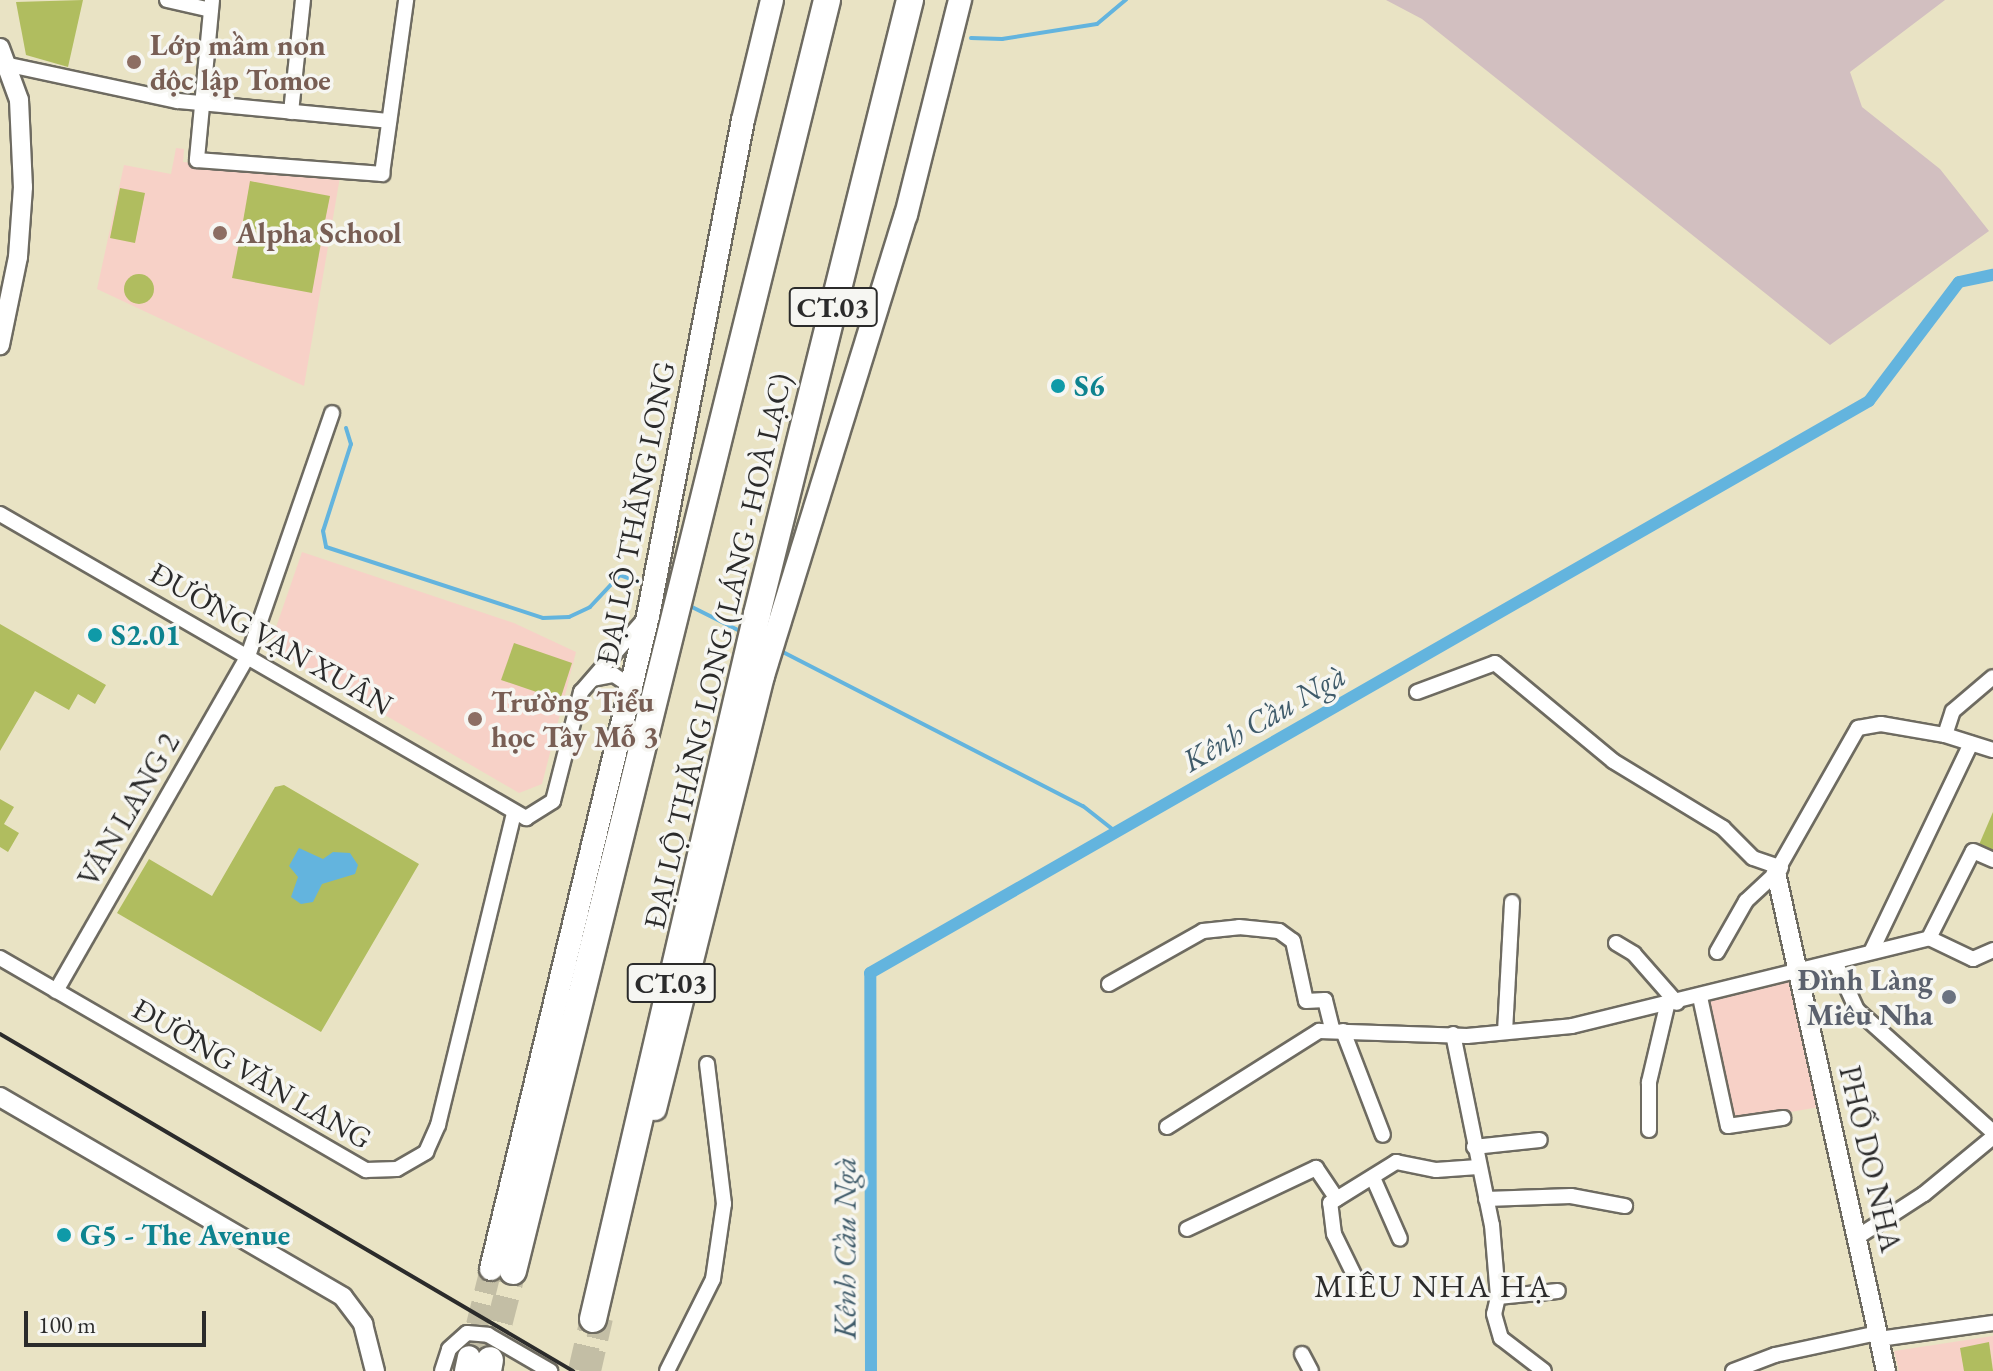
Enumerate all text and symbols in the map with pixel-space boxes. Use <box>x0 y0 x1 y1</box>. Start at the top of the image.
place label: Lớp mầm non độc lập Tomoe <box>150 27 331 98</box>
marker: Lớp mầm non độc lập Tomoe <box>125 53 143 71</box>
place label: Alpha School <box>236 215 402 251</box>
marker: Alpha School <box>211 224 229 242</box>
road number: CT.03 <box>787 283 879 331</box>
street label: ĐẠI LỘ THĂNG LONG <box>589 358 683 668</box>
place label: S6 <box>1074 368 1105 404</box>
street label: ĐẠI LỘ THĂNG LONG (LÁNG - HOÀ LẠC) <box>636 370 800 932</box>
marker: S6 <box>1049 377 1067 395</box>
street label: ĐƯỜNG VẠN XUÂN <box>143 555 399 723</box>
place label: S2.01 <box>111 617 181 653</box>
marker: S2.01 <box>86 626 104 644</box>
water label: Kênh Cầu Ngà <box>1175 656 1353 780</box>
place label: Trường Tiểu học Tây Mỗ 3 <box>491 684 659 754</box>
marker: Trường Tiểu học Tây Mỗ 3 <box>466 710 484 728</box>
street label: VĂN LANG 2 <box>71 727 187 893</box>
road number: CT.03 <box>625 959 717 1007</box>
place label: Đình Làng Miêu Nha <box>1798 962 1933 1032</box>
marker: Đình Làng Miêu Nha <box>1940 988 1958 1006</box>
street label: ĐƯỜNG VĂN LANG <box>126 991 378 1157</box>
street label: PHỐ DO NHA <box>1831 1062 1909 1256</box>
water label: Kênh Cầu Ngà <box>826 1157 864 1339</box>
place label: G5 - The Avenue <box>80 1217 290 1253</box>
marker: G5 - The Avenue <box>55 1226 73 1244</box>
district label: MIÊU NHA HẠ <box>1314 1267 1552 1305</box>
scale bar <box>28 1295 210 1345</box>
text: 100 m <box>38 1309 96 1340</box>

